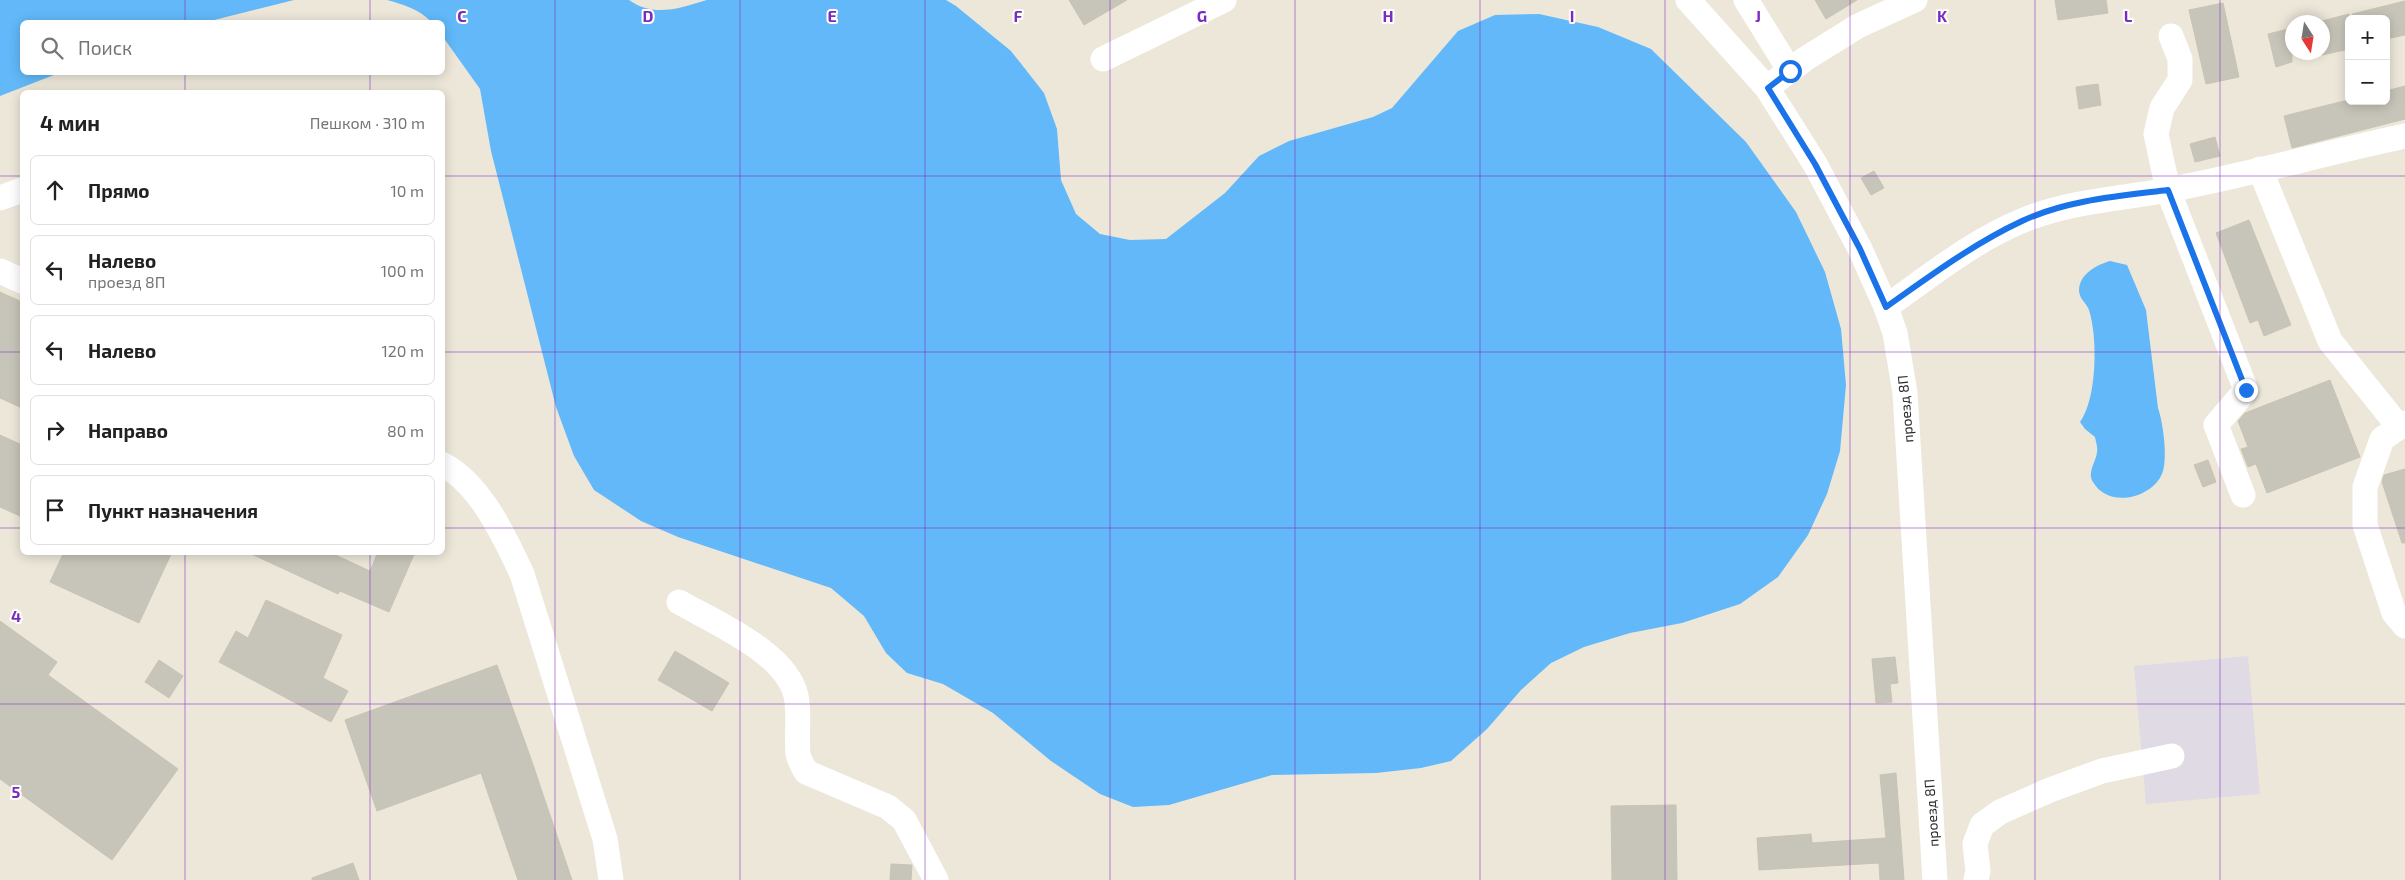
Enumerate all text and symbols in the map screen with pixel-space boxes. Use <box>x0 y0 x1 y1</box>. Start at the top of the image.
text: C <box>457 6 467 25</box>
text: D <box>643 6 654 25</box>
text: E <box>827 6 837 25</box>
text: F <box>1014 6 1023 25</box>
text: G <box>1197 6 1207 25</box>
text: H <box>1382 6 1394 25</box>
text: I <box>1570 6 1574 25</box>
text: J <box>1755 6 1761 25</box>
text: K <box>1937 6 1948 25</box>
text: L <box>2124 6 2133 25</box>
north arrow <box>2285 15 2330 60</box>
map controls <box>2345 15 2390 105</box>
button: + <box>2345 15 2390 60</box>
search box <box>20 20 445 75</box>
icon: search <box>38 34 66 62</box>
text: Поиск <box>78 36 132 59</box>
route start <box>1779 60 1802 83</box>
button: − <box>2345 60 2390 105</box>
text: 4 мин <box>40 110 100 135</box>
text: Пешком · 310 m <box>310 113 425 132</box>
icon: ahead <box>41 176 69 204</box>
text: Прямо <box>88 179 150 202</box>
text: 10 m <box>390 181 424 200</box>
text: Налево <box>88 249 156 272</box>
icon: left <box>41 256 69 284</box>
text: 100 m <box>381 261 424 280</box>
text: проезд 8П <box>88 272 166 291</box>
icon: left <box>41 336 69 364</box>
text: Налево <box>88 339 156 362</box>
text: 120 m <box>381 341 424 360</box>
street label: проезд 8П <box>1894 374 1916 444</box>
route end <box>2235 379 2258 402</box>
icon: right <box>41 416 69 444</box>
text: Направо <box>88 419 168 442</box>
text: 80 m <box>387 421 424 440</box>
icon: arrive <box>41 496 69 524</box>
text: Пункт назначения <box>88 499 258 522</box>
text: 4 <box>11 606 21 625</box>
street label: проезд 8П <box>1920 779 1942 847</box>
text: 5 <box>12 782 21 801</box>

